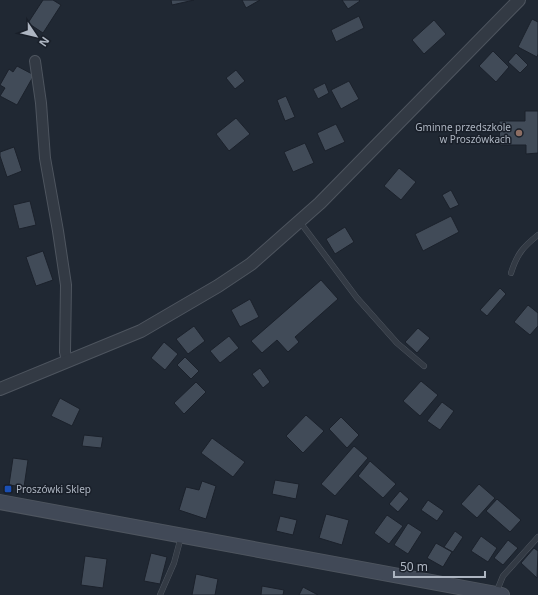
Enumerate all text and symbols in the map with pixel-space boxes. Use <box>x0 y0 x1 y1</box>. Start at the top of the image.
north arrow <box>16 16 56 56</box>
text: N <box>36 34 53 50</box>
place label: Gminne przedszkole w Proszówkach <box>415 120 511 146</box>
marker: Gminne przedszkole w Proszówkach <box>514 128 524 138</box>
place label: Proszówki Sklep <box>16 482 91 496</box>
marker: Proszówki Sklep <box>3 484 13 494</box>
scale bar <box>394 553 485 579</box>
text: 50 m <box>400 558 428 575</box>

